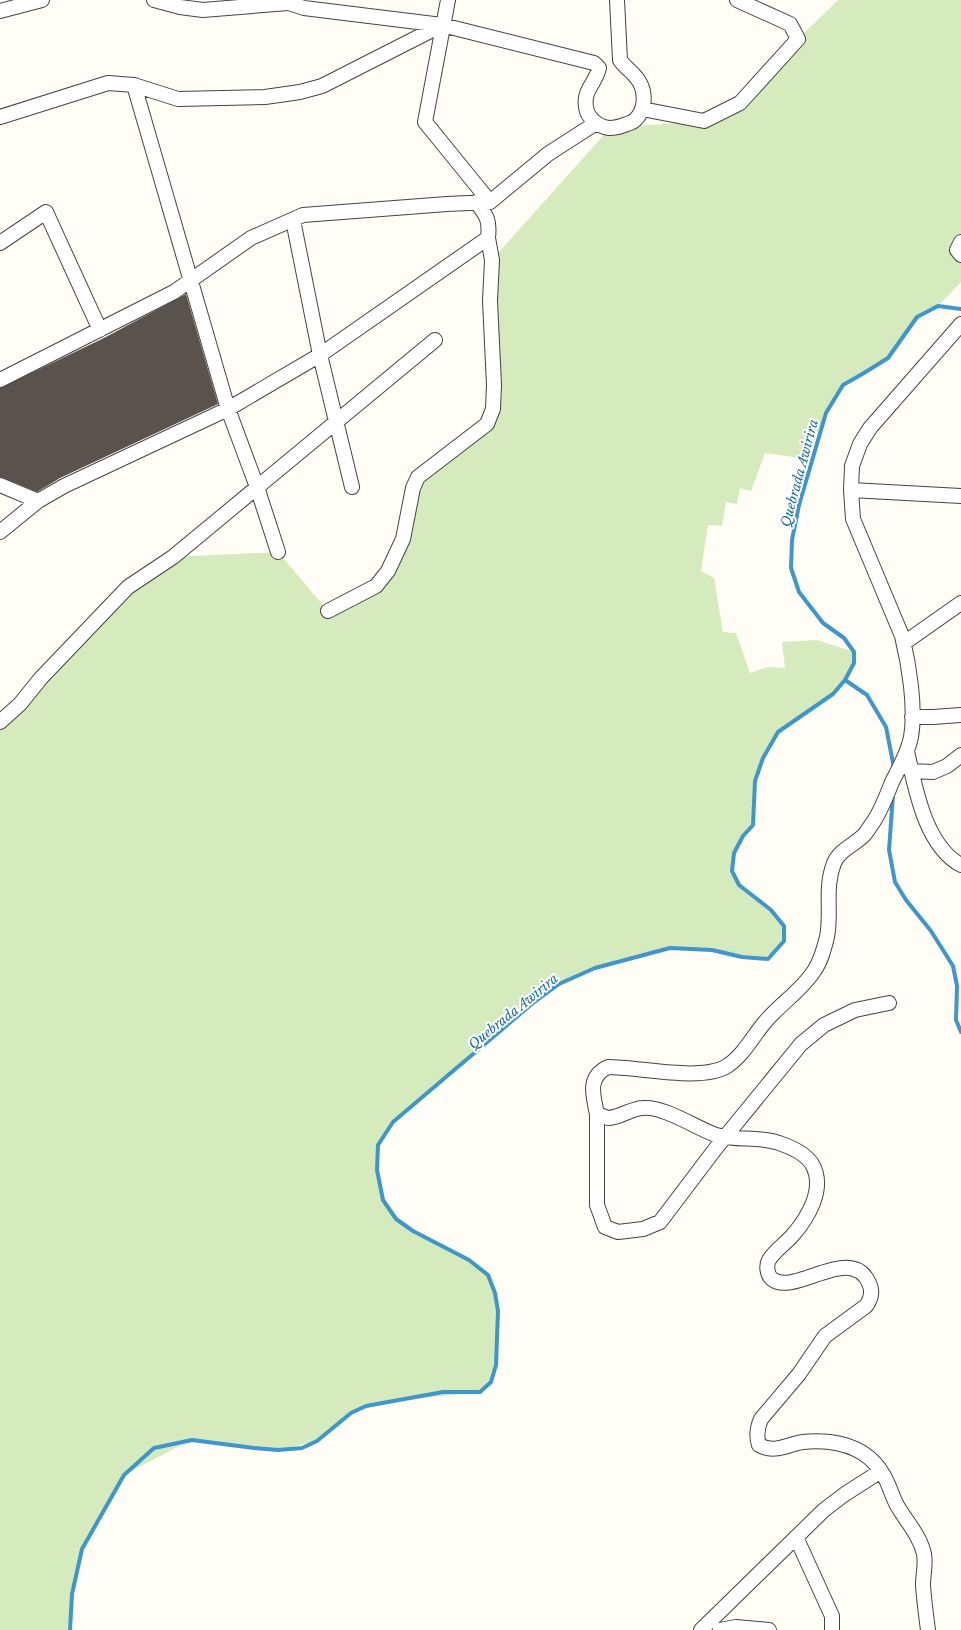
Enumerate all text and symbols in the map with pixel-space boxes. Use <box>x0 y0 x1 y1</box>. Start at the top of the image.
water label: Quebrada Awirira <box>777 418 822 529</box>
water label: Quebrada Awirira <box>465 970 562 1053</box>

